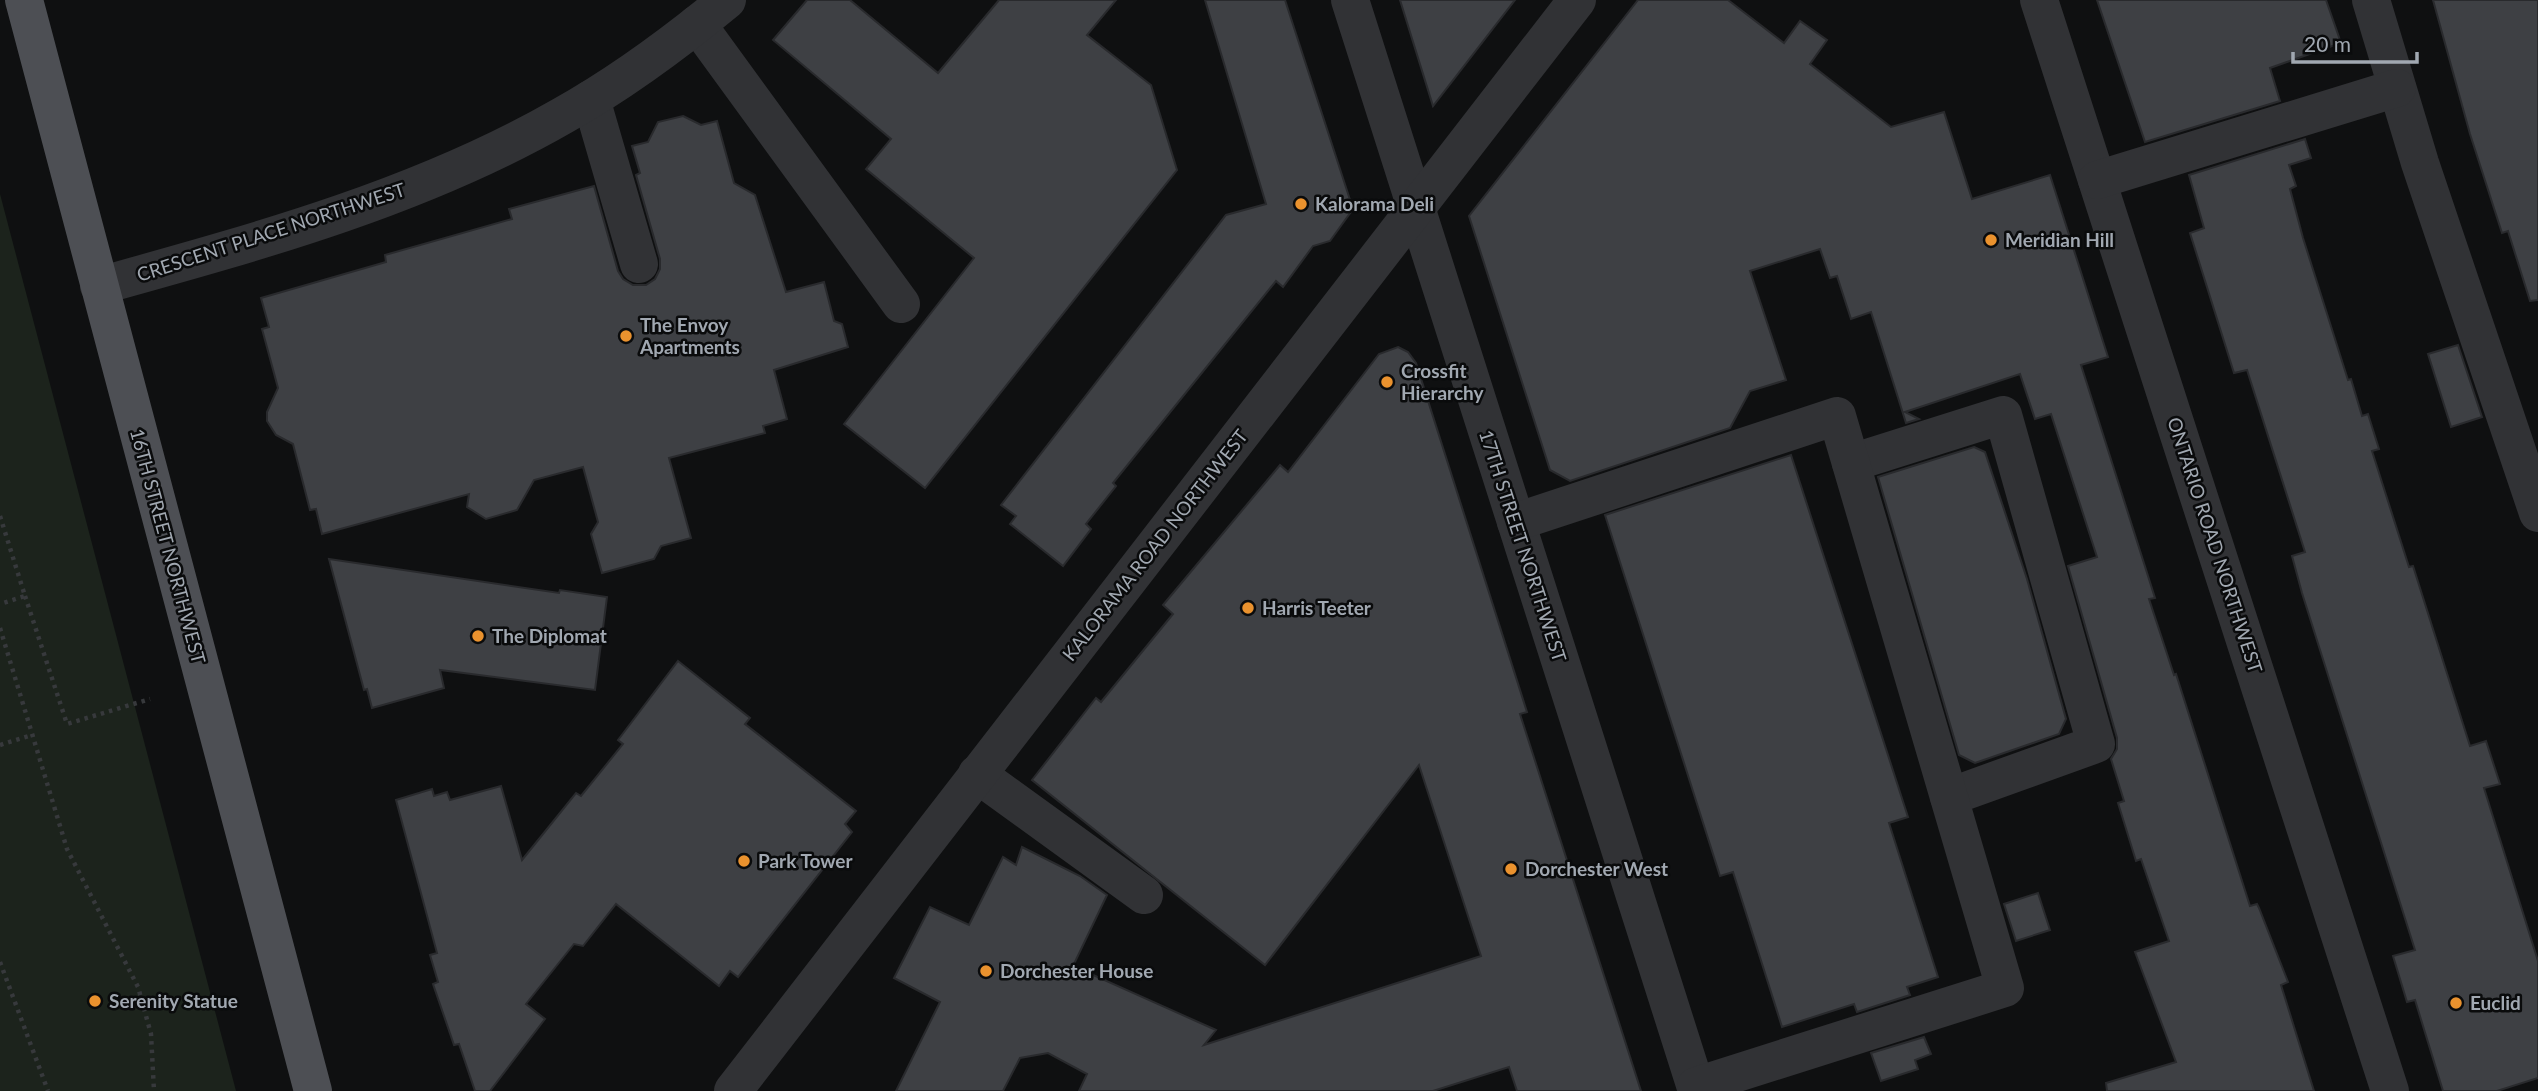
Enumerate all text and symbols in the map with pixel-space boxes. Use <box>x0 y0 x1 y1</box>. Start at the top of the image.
scale bar <box>2293 21 2417 65</box>
text: 20 m <box>2304 31 2351 56</box>
street label: CRESCENT PLACE NORTHWEST <box>134 177 408 286</box>
place label: Kalorama Deli <box>1315 192 1434 215</box>
marker: Kalorama Deli <box>1293 196 1309 212</box>
place label: Meridian Hill <box>2005 228 2114 251</box>
marker: Meridian Hill <box>1983 232 1999 248</box>
place label: The Envoy Apartments <box>639 313 740 358</box>
marker: The Envoy Apartments <box>618 328 634 344</box>
place label: Crossfit Hierarchy <box>1401 359 1485 404</box>
marker: Crossfit Hierarchy <box>1379 374 1395 390</box>
street label: ONTARIO ROAD NORTHWEST <box>2163 414 2268 676</box>
street label: KALORAMA ROAD NORTHWEST <box>1057 424 1252 665</box>
street label: 16TH STREET NORTHWEST <box>126 426 211 666</box>
street label: 17TH STREET NORTHWEST <box>1475 427 1572 665</box>
place label: Harris Teeter <box>1262 596 1372 619</box>
marker: Harris Teeter <box>1240 600 1256 616</box>
place label: The Diplomat <box>492 624 607 647</box>
marker: The Diplomat <box>470 628 486 644</box>
place label: Park Tower <box>758 849 853 872</box>
marker: Park Tower <box>736 853 752 869</box>
place label: Dorchester West <box>1525 857 1668 880</box>
marker: Dorchester West <box>1503 861 1519 877</box>
place label: Dorchester House <box>1000 959 1153 982</box>
marker: Dorchester House <box>978 963 994 979</box>
place label: Serenity Statue <box>109 989 238 1012</box>
place label: Euclid <box>2470 991 2521 1014</box>
marker: Serenity Statue <box>87 993 103 1009</box>
marker: Euclid <box>2448 995 2464 1011</box>

